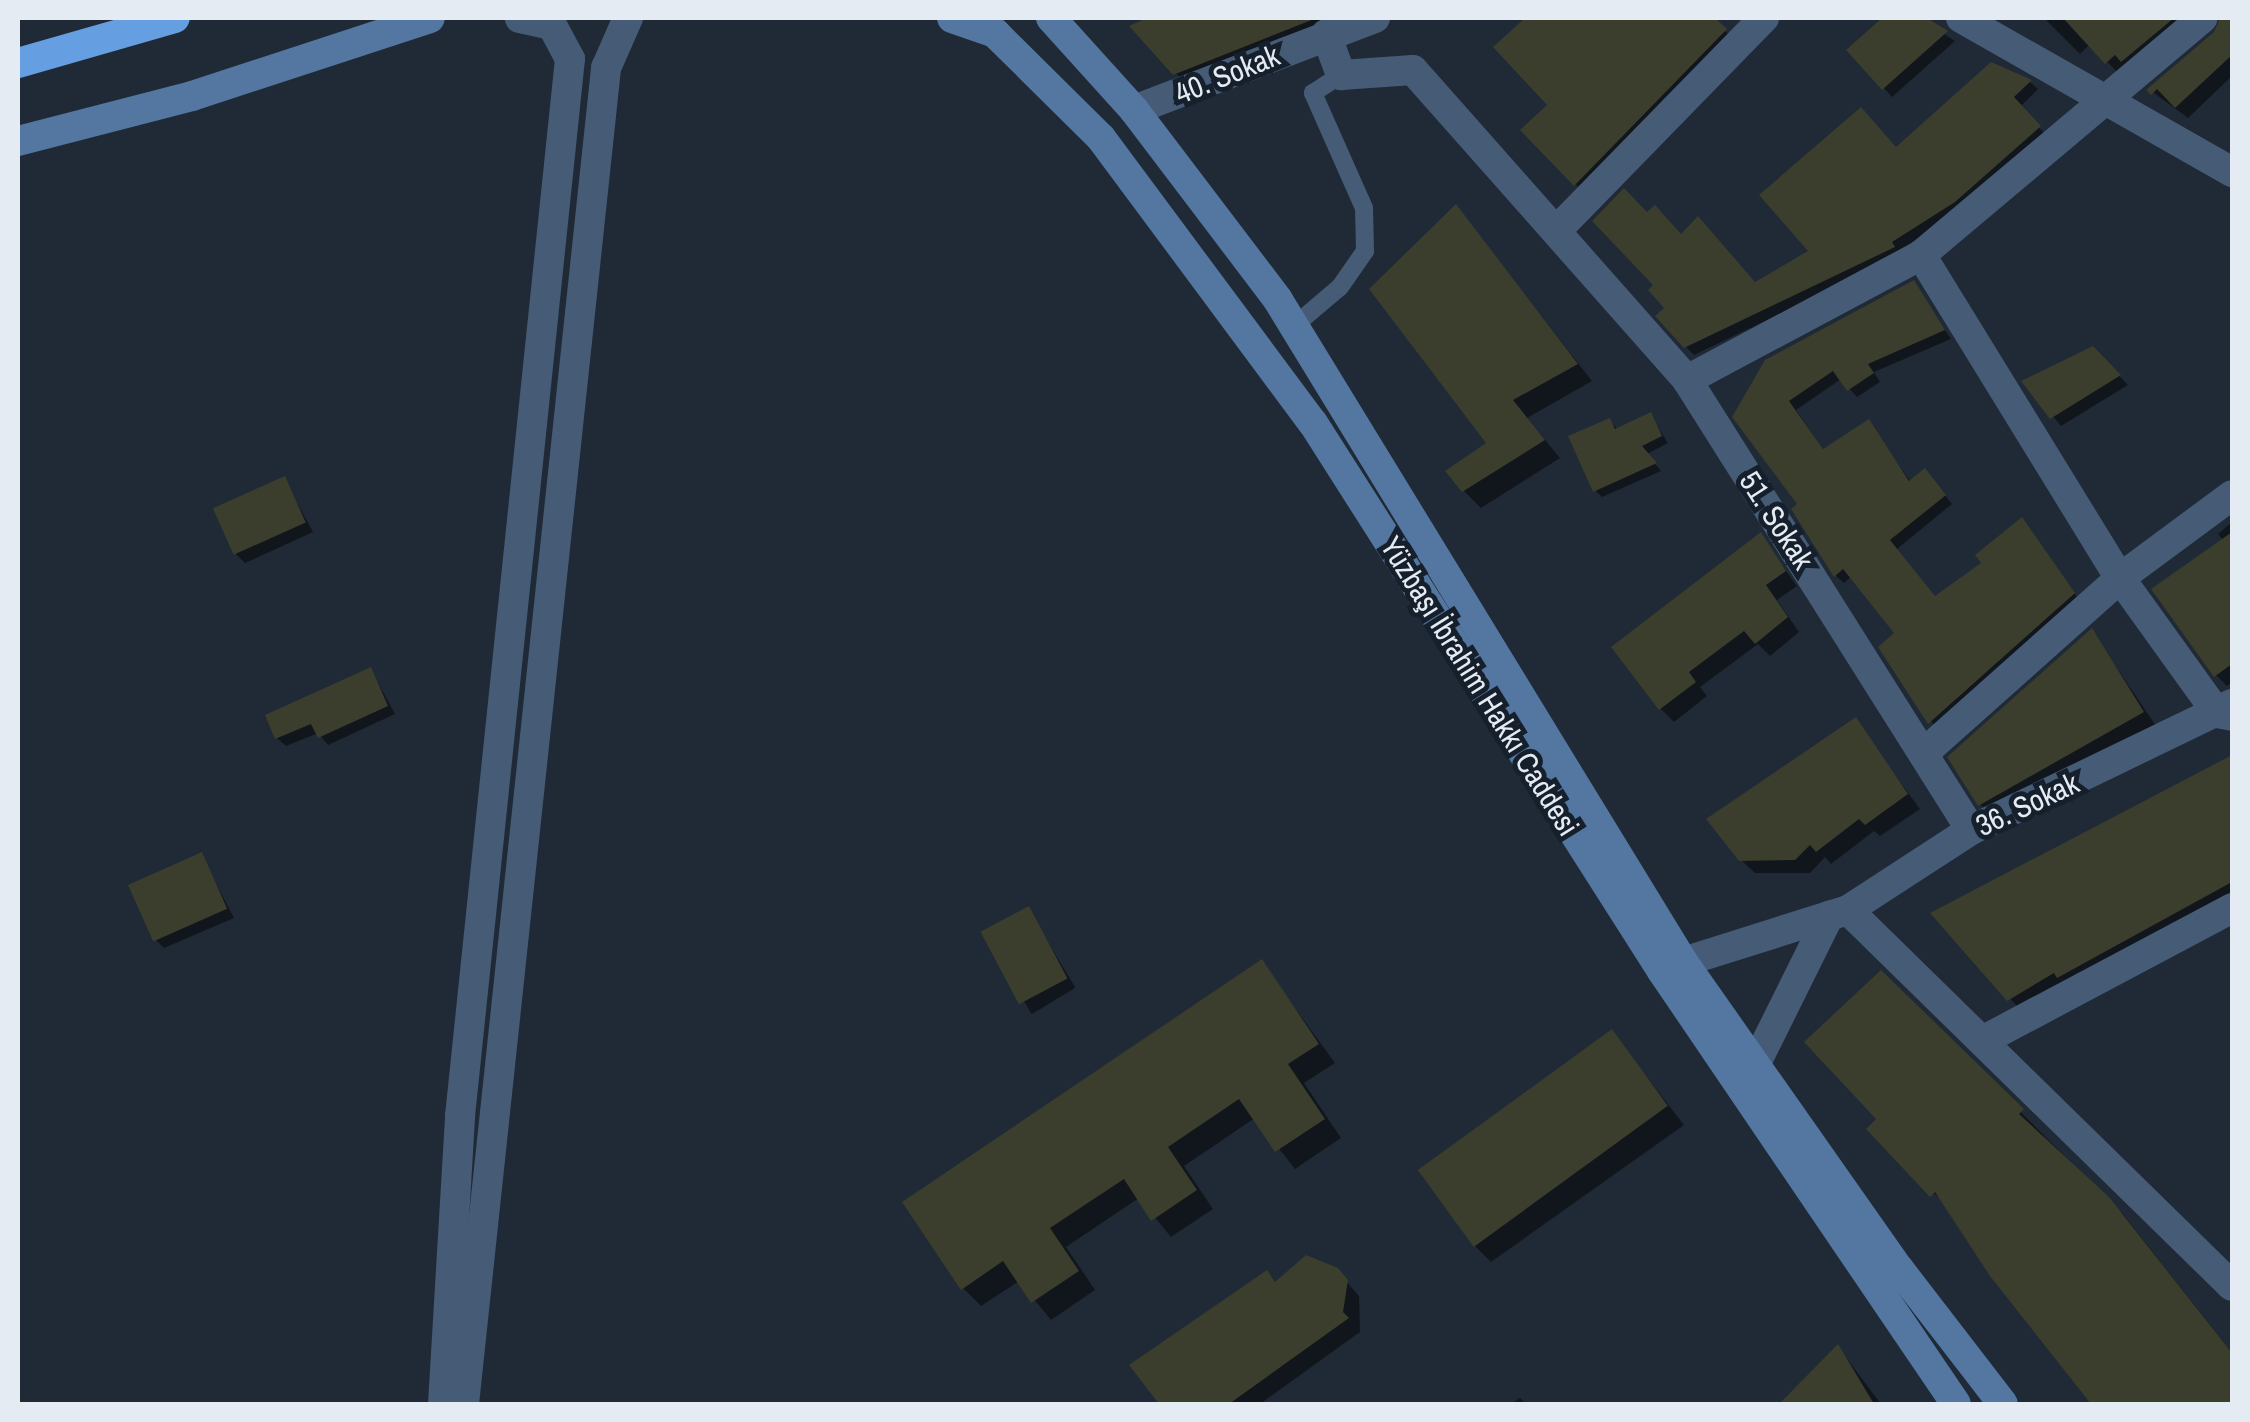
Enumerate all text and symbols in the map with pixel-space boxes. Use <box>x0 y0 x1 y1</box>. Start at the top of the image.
street label: 40. Sokak <box>1170 37 1284 111</box>
street label: 51. Sokak <box>1732 464 1822 576</box>
street label: Yüzbaşı İbrahim Hakkı Caddesi <box>1373 530 1587 842</box>
street label: 36. Sokak <box>1970 765 2084 843</box>

